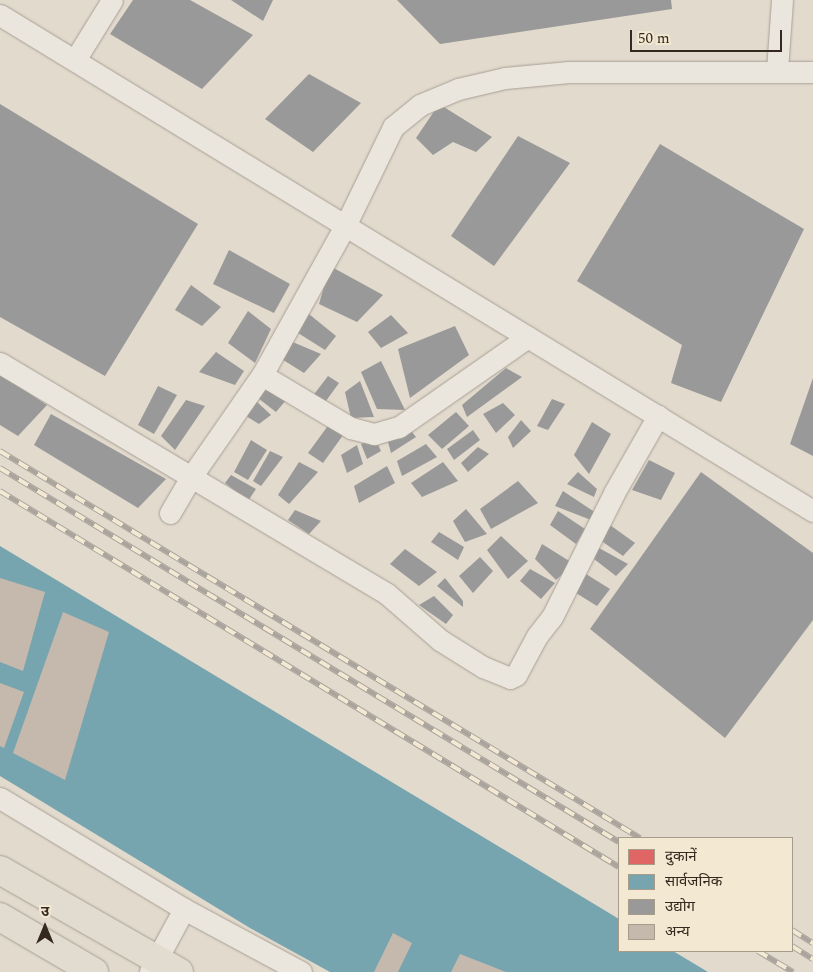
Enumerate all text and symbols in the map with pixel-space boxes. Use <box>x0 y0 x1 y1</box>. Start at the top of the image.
scale bar <box>633 20 786 52</box>
text: 50 m <box>638 27 670 50</box>
legend <box>618 837 793 952</box>
text: दुकानें <box>665 845 697 868</box>
text: सार्वजनिक <box>665 870 722 893</box>
text: उद्योग <box>665 895 695 918</box>
text: उ <box>41 901 49 922</box>
north arrow <box>20 902 70 952</box>
text: अन्य <box>665 920 690 943</box>

